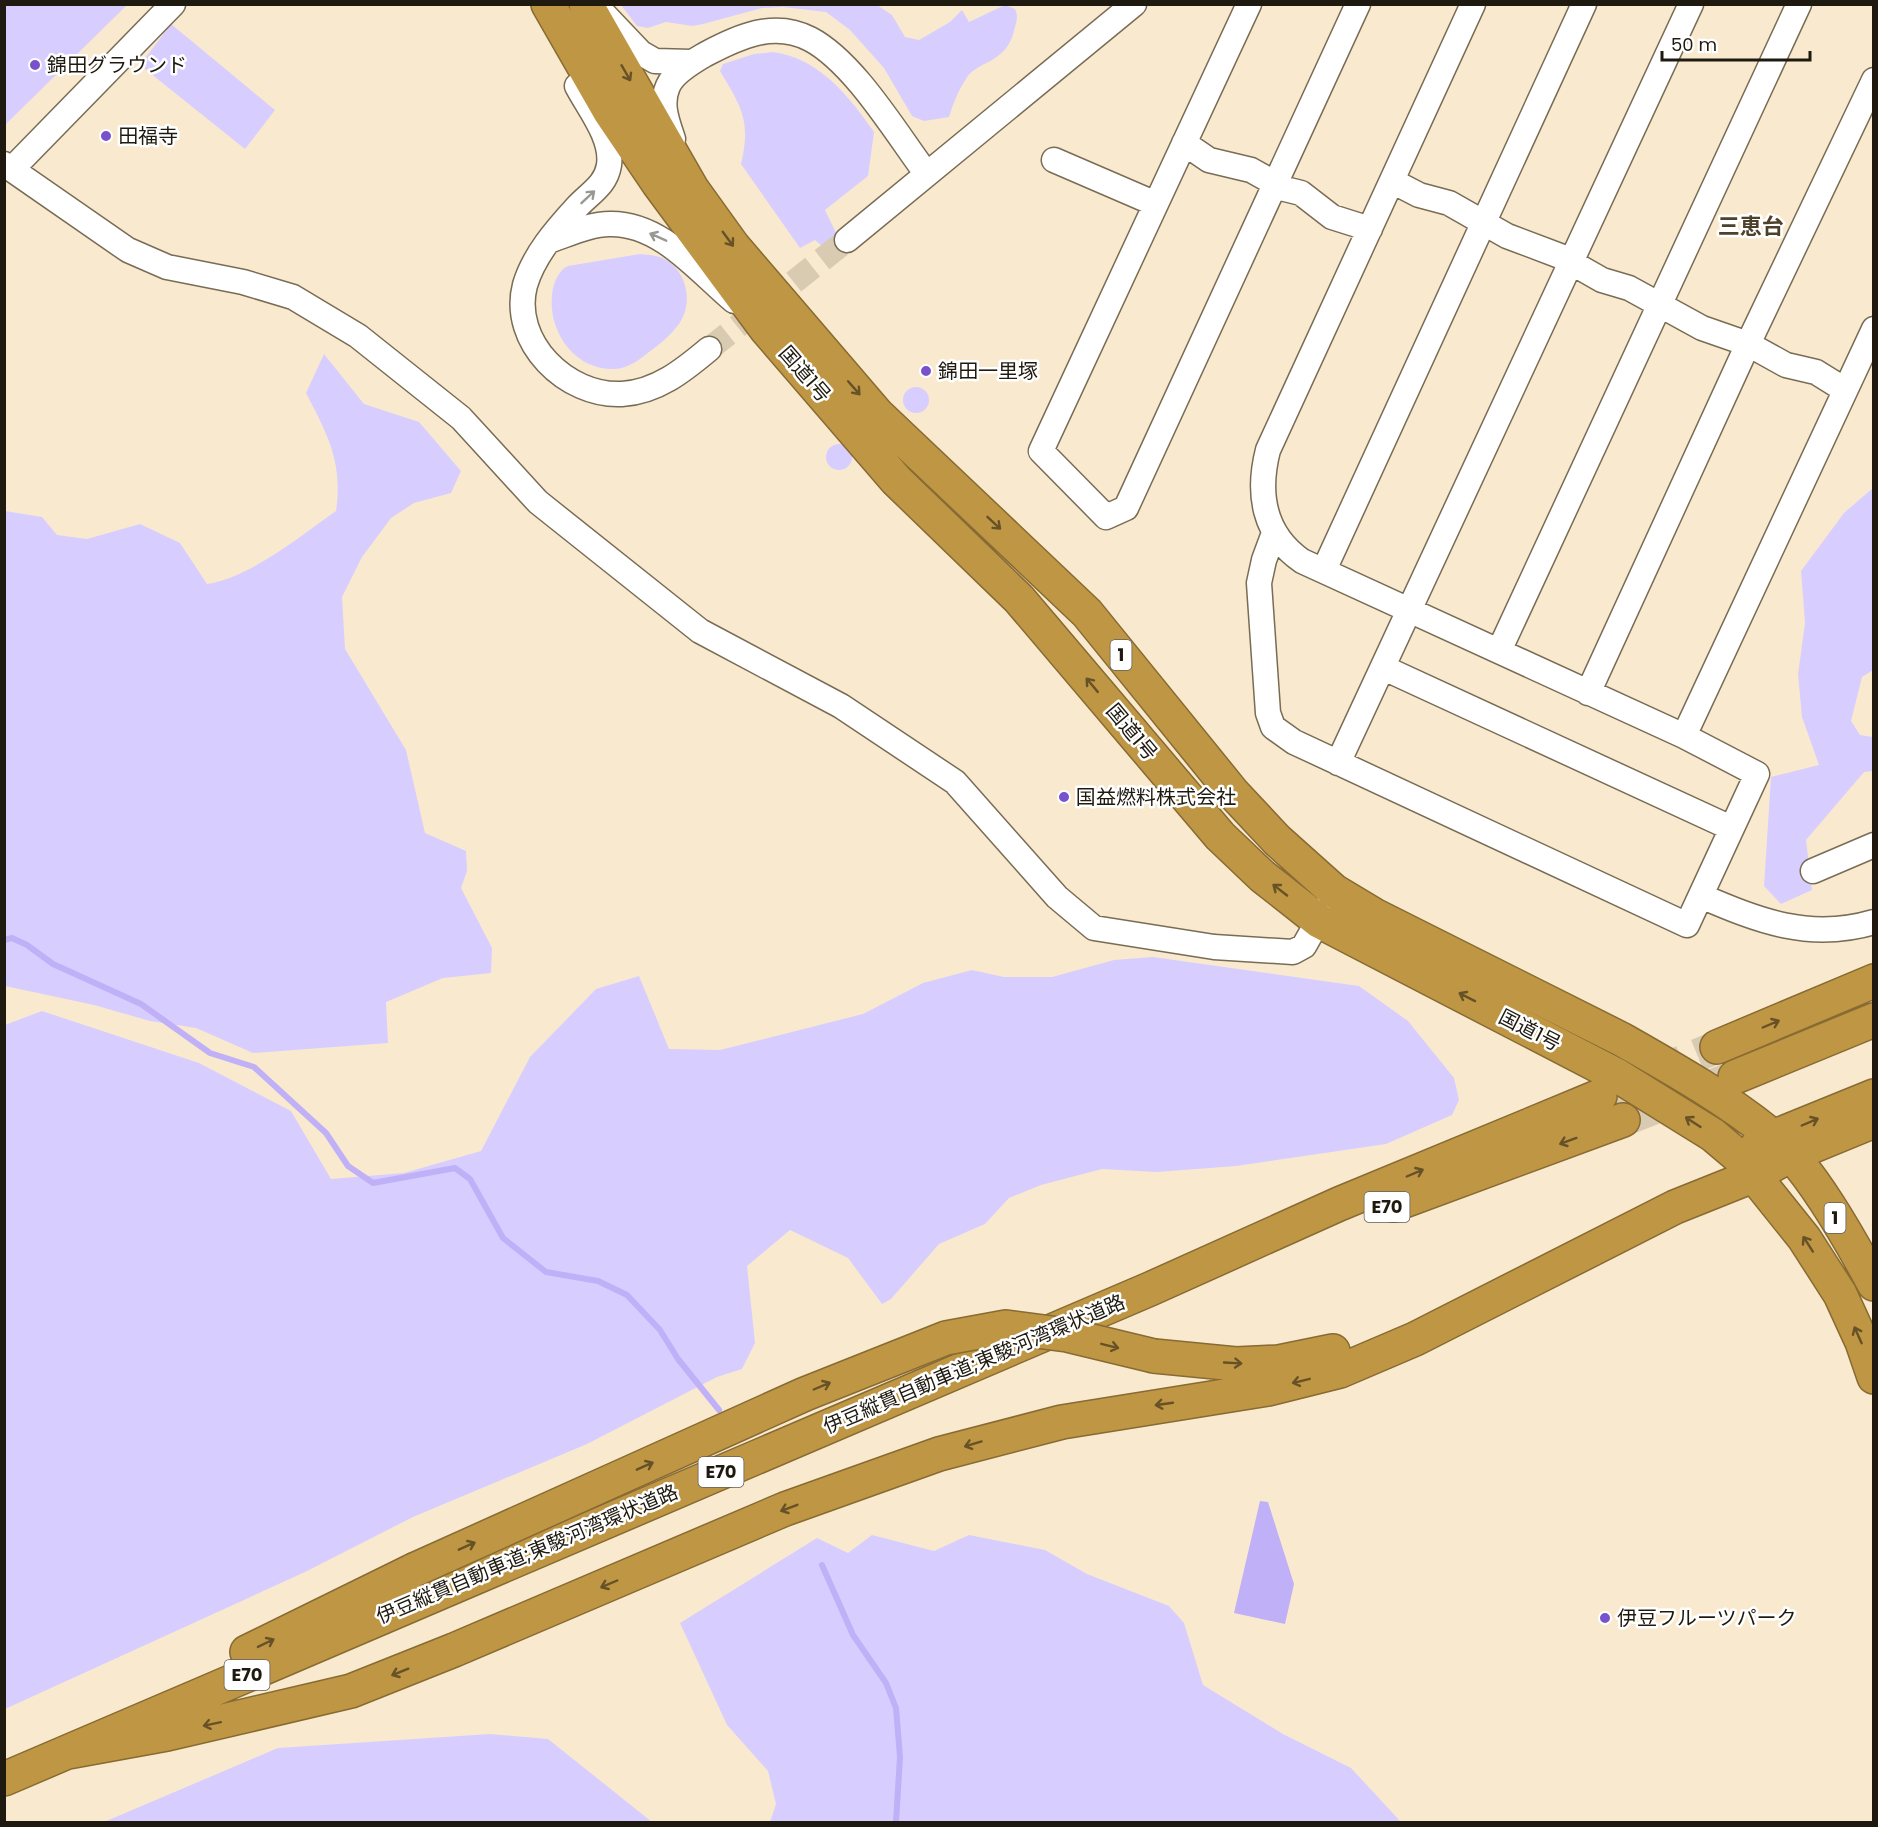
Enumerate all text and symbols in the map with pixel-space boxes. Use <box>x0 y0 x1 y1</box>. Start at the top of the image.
scale bar <box>1662 24 1810 62</box>
text: 50 m <box>1671 32 1717 57</box>
place label: 錦田グラウンド <box>47 51 187 79</box>
marker: 錦田グラウンド <box>28 58 42 72</box>
one-way arrow <box>620 64 632 81</box>
place label: 田福寺 <box>118 122 178 150</box>
marker: 田福寺 <box>99 129 113 143</box>
one-way arrow <box>580 190 595 205</box>
district label: 三恵台 <box>1718 211 1784 242</box>
one-way arrow <box>649 231 667 242</box>
one-way arrow <box>722 231 734 247</box>
street label: 国道1号 <box>773 340 837 408</box>
place label: 錦田一里塚 <box>938 357 1038 385</box>
marker: 錦田一里塚 <box>919 364 933 378</box>
one-way arrow <box>847 380 861 395</box>
one-way arrow <box>986 516 1001 530</box>
road number: 1 <box>1110 640 1132 670</box>
one-way arrow <box>1085 678 1099 693</box>
street label: 国道1号 <box>1100 698 1164 766</box>
place label: 国益燃料株式会社 <box>1076 783 1236 811</box>
marker: 国益燃料株式会社 <box>1057 790 1071 804</box>
one-way arrow <box>1272 884 1288 897</box>
one-way arrow <box>1458 991 1476 1003</box>
street label: 国道1号 <box>1494 1002 1566 1058</box>
one-way arrow <box>1762 1018 1780 1029</box>
one-way arrow <box>1685 1115 1702 1127</box>
one-way arrow <box>1801 1116 1819 1127</box>
one-way arrow <box>1559 1136 1578 1147</box>
one-way arrow <box>1405 1167 1424 1178</box>
road number: E70 <box>1364 1192 1410 1222</box>
road number: 1 <box>1824 1203 1846 1233</box>
one-way arrow <box>1802 1236 1814 1253</box>
street label: 伊豆縦貫自動車道;東駿河湾環状道路 <box>819 1288 1129 1440</box>
one-way arrow <box>1852 1326 1863 1344</box>
one-way arrow <box>1100 1340 1119 1352</box>
one-way arrow <box>1223 1358 1242 1369</box>
one-way arrow <box>1292 1375 1311 1387</box>
one-way arrow <box>813 1380 831 1391</box>
one-way arrow <box>1154 1399 1174 1410</box>
one-way arrow <box>964 1439 983 1450</box>
road number: E70 <box>698 1457 744 1487</box>
one-way arrow <box>635 1460 653 1471</box>
street label: 伊豆縦貫自動車道;東駿河湾環状道路 <box>372 1478 682 1630</box>
one-way arrow <box>780 1503 798 1514</box>
one-way arrow <box>457 1540 475 1552</box>
one-way arrow <box>601 1579 619 1590</box>
place label: 伊豆フルーツパーク <box>1617 1604 1797 1632</box>
marker: 伊豆フルーツパーク <box>1598 1611 1612 1625</box>
one-way arrow <box>256 1636 274 1648</box>
road number: E70 <box>224 1660 270 1690</box>
one-way arrow <box>391 1667 410 1678</box>
one-way arrow <box>203 1719 223 1730</box>

